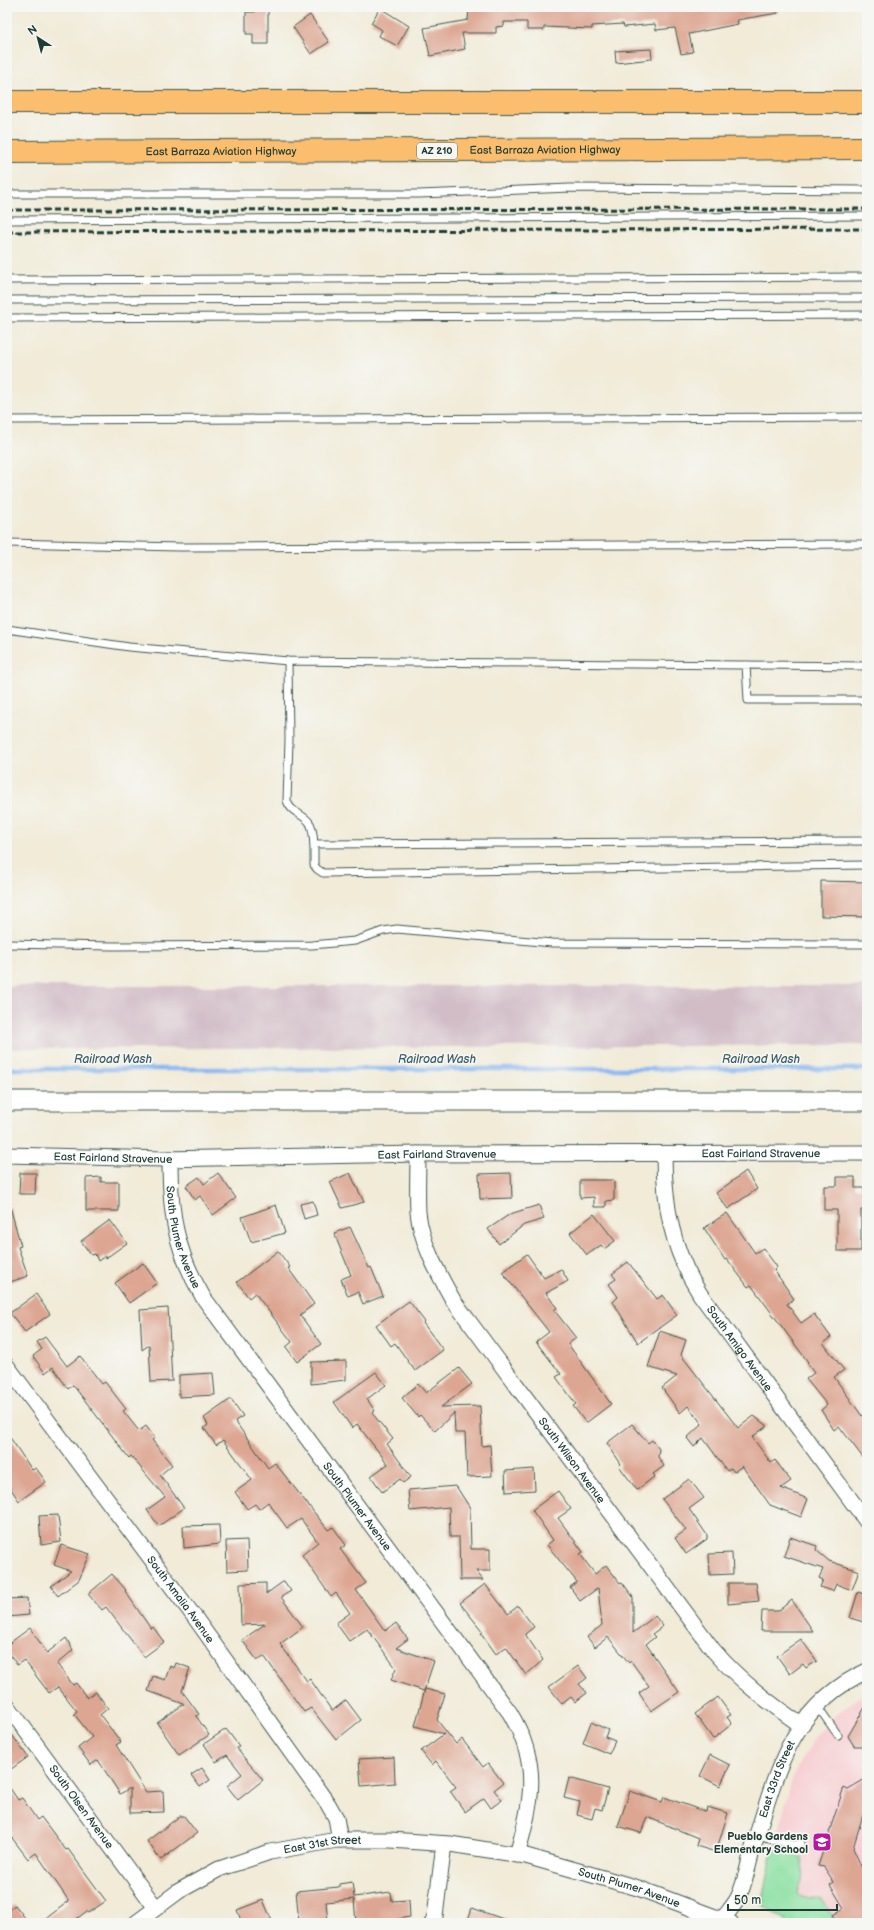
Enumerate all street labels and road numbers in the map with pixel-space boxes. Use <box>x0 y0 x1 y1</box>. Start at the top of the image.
road number: AZ 210 <box>417 143 457 159</box>
street label: East Barraza Aviation Highway <box>470 143 620 156</box>
street label: East Barraza Aviation Highway <box>146 144 296 158</box>
street label: East Fairland Stravenue <box>377 1147 497 1161</box>
street label: East Fairland Stravenue <box>701 1147 821 1160</box>
street label: East Fairland Stravenue <box>53 1150 173 1166</box>
street label: South Plumer Avenue <box>164 1186 204 1291</box>
street label: South Amigo Avenue <box>704 1303 776 1394</box>
street label: South Wilson Avenue <box>536 1415 608 1506</box>
street label: South Plumer Avenue <box>321 1460 395 1553</box>
street label: South Amalia Avenue <box>145 1553 217 1646</box>
street label: East 33rd Street <box>756 1737 798 1819</box>
street label: South Olsen Avenue <box>47 1762 117 1851</box>
street label: East 31st Street <box>283 1833 362 1856</box>
street label: South Plumer Avenue <box>577 1865 682 1910</box>

